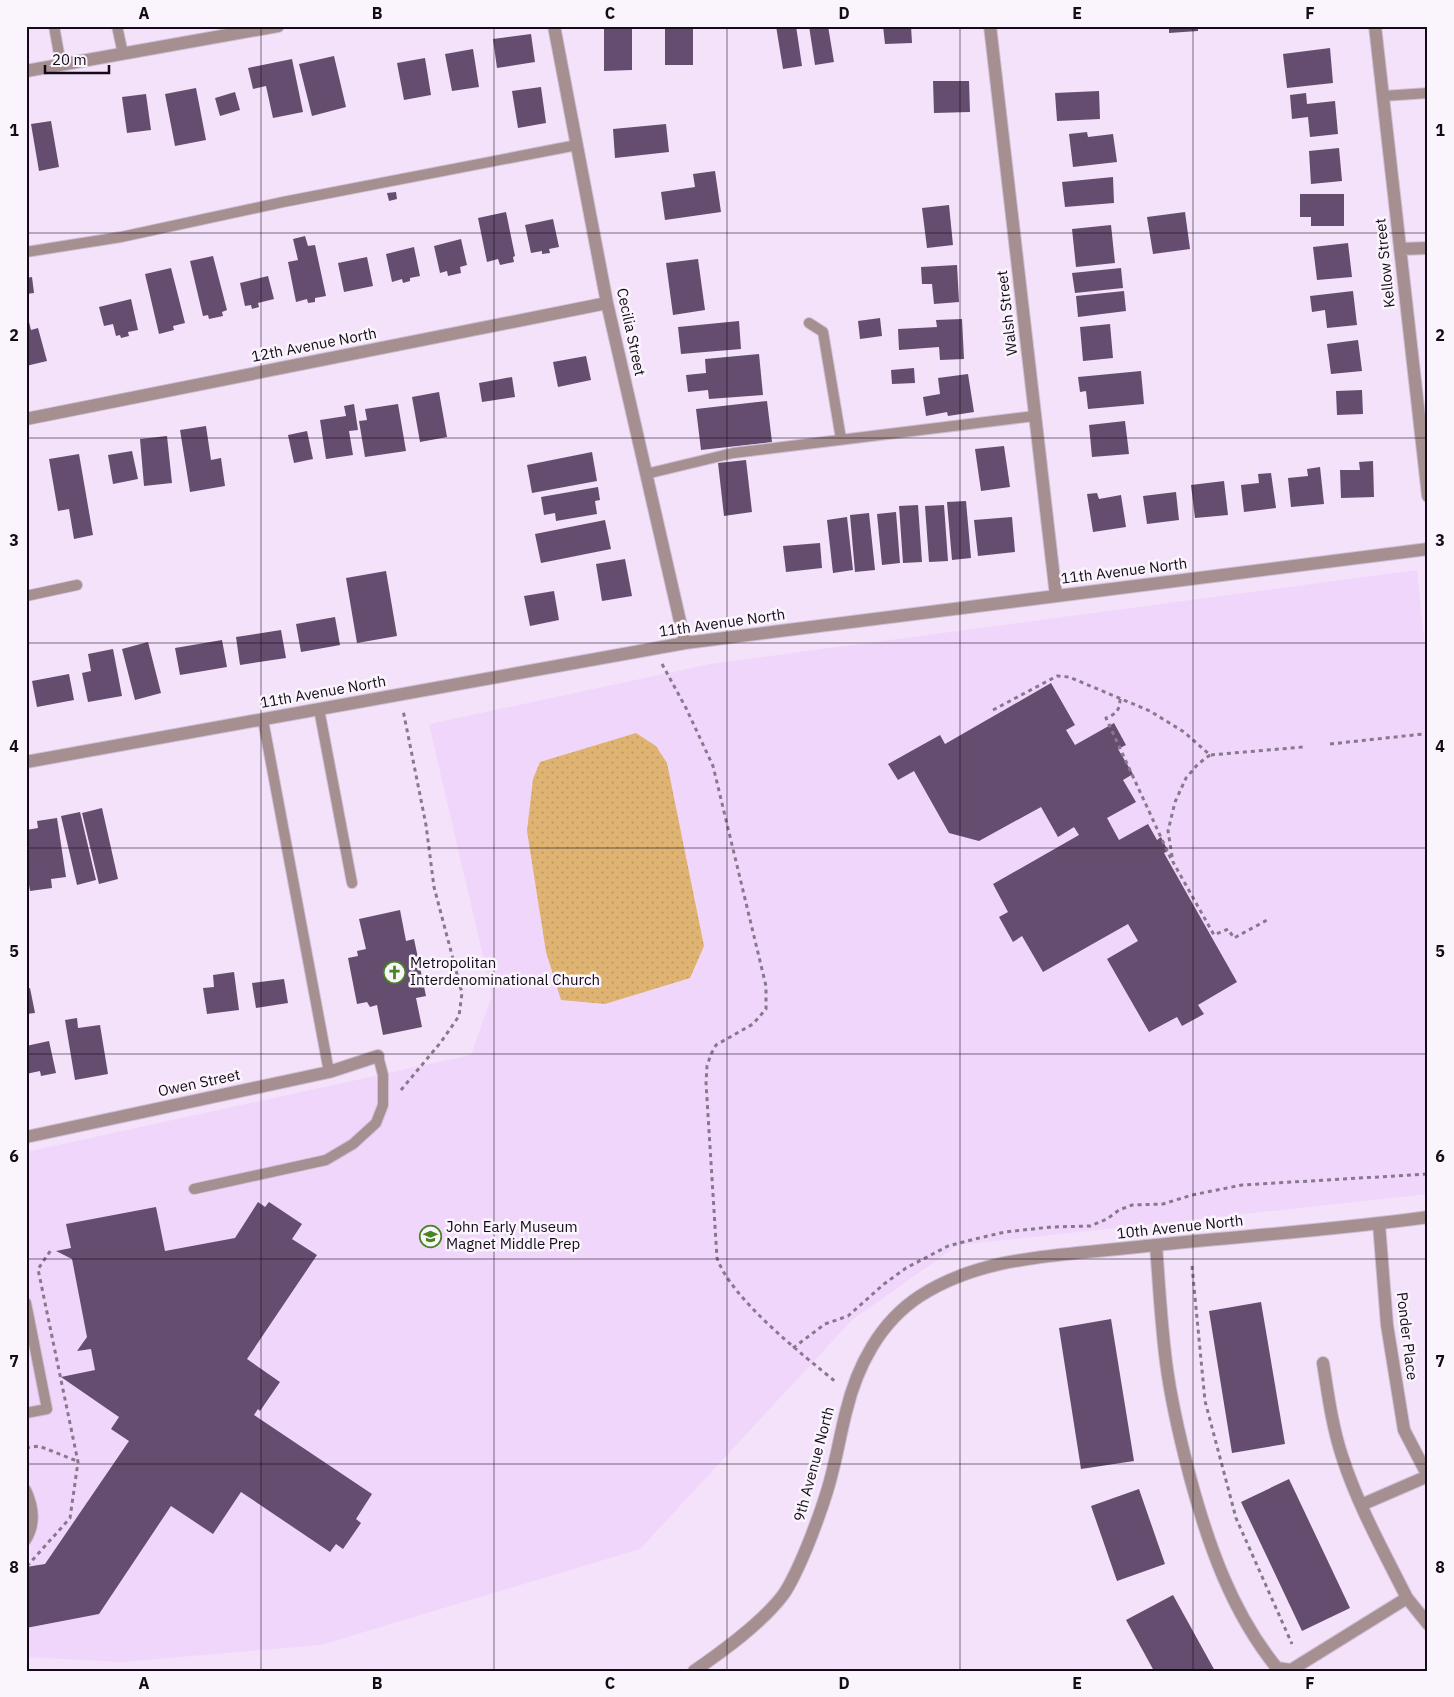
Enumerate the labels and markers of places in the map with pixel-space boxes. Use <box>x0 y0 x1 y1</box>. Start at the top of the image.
place label: Metropolitan Interdenominational Church <box>410 953 600 989</box>
church icon: Metropolitan Interdenominational Church <box>382 960 406 984</box>
place label: John Early Museum Magnet Middle Prep <box>446 1217 580 1253</box>
school or university icon: John Early Museum Magnet Middle Prep <box>418 1224 442 1248</box>

